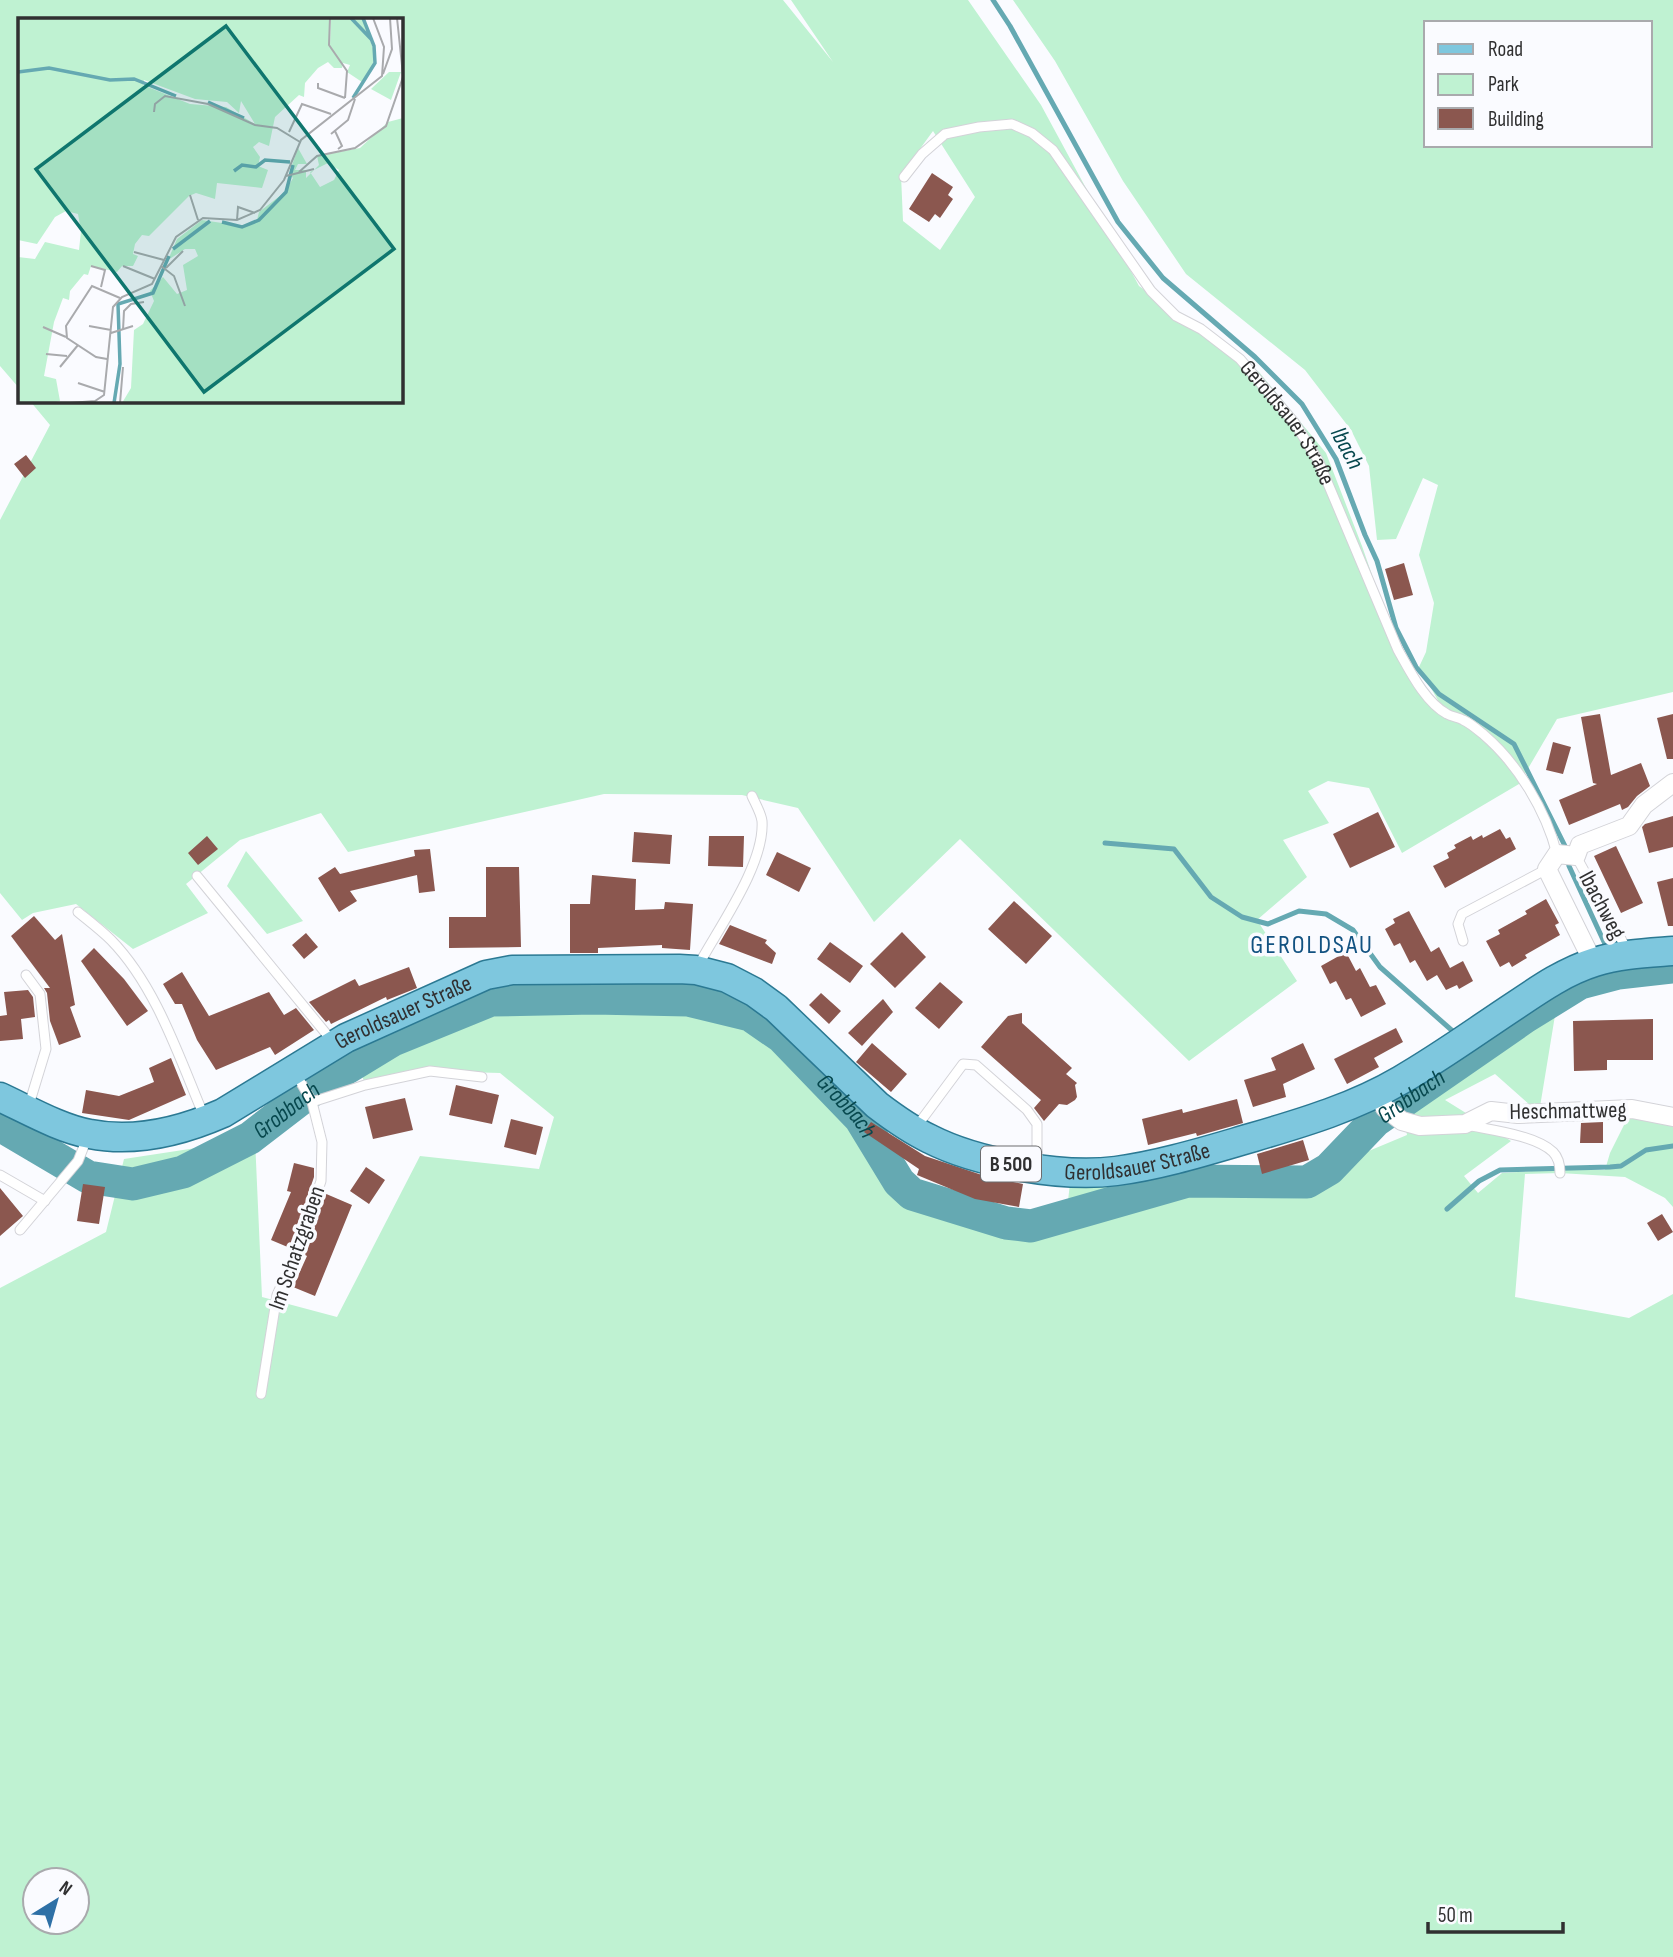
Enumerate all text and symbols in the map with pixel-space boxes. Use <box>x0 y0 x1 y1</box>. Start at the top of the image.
inset map <box>18 18 402 402</box>
legend <box>1424 21 1652 147</box>
text: Road <box>1488 37 1523 62</box>
text: Park <box>1488 72 1519 97</box>
text: Building <box>1488 107 1544 132</box>
street label: Geroldsauer Straße <box>1233 355 1341 489</box>
water label: Ibach <box>1324 422 1370 474</box>
street label: Ibachweg <box>1572 866 1632 944</box>
district label: GEROLDSAU <box>1250 930 1374 961</box>
street label: Geroldsauer Straße <box>329 969 476 1056</box>
water label: Grobbach <box>1371 1062 1451 1130</box>
water label: Grobbach <box>811 1067 883 1143</box>
water label: Grobbach <box>247 1075 325 1145</box>
street label: Heschmattweg <box>1509 1096 1627 1126</box>
street label: Geroldsauer Straße <box>1064 1136 1213 1187</box>
road number: B 500 <box>981 1146 1041 1182</box>
street label: Im Schatzgraben <box>263 1182 331 1314</box>
north arrow <box>21 1866 91 1936</box>
text: N <box>54 1876 76 1901</box>
scale bar <box>1428 1890 1563 1934</box>
text: 50 m <box>1438 1903 1473 1928</box>

